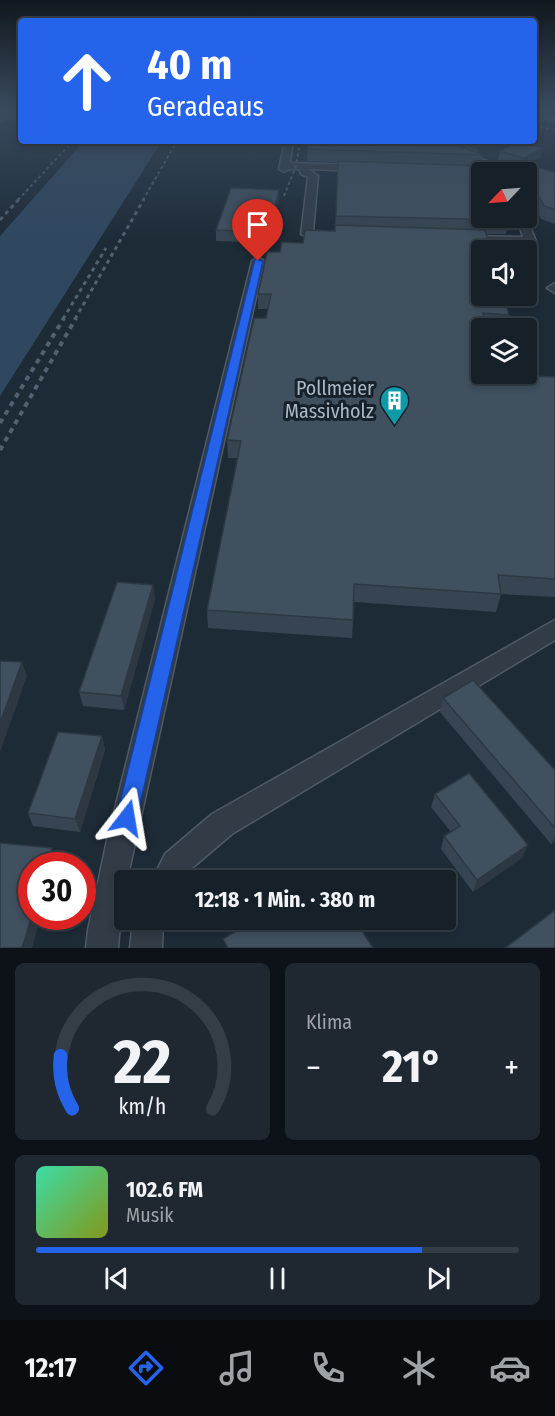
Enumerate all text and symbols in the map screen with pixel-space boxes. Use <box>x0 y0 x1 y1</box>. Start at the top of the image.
text: 40 m <box>147 40 232 90</box>
icon: ahead <box>48 42 126 120</box>
text: Geradeaus <box>147 91 264 123</box>
north arrow <box>471 162 537 228</box>
map controls <box>471 162 537 384</box>
pin <box>232 199 283 261</box>
icon: arrive <box>241 208 274 241</box>
button: sound <box>471 240 537 306</box>
button: layers <box>471 318 537 384</box>
place label: Pollmeier Massivholz <box>285 376 374 423</box>
building icon: Pollmeier Massivholz <box>379 384 411 426</box>
position arrow <box>95 786 159 850</box>
speed limit sign: 30 <box>18 852 96 930</box>
text: 12:18 · 1 Min. · 380 m <box>195 886 375 913</box>
text: Klima <box>306 1010 352 1034</box>
text: 22 <box>113 1025 171 1100</box>
text: 21° <box>382 1040 443 1094</box>
text: − <box>306 1048 321 1088</box>
text: + <box>504 1048 519 1088</box>
text: km/h <box>119 1094 166 1120</box>
text: 102.6 FM <box>126 1176 203 1203</box>
text: Musik <box>126 1203 174 1227</box>
icon: previous <box>100 1262 133 1295</box>
icon: pause <box>261 1262 294 1295</box>
icon: next <box>422 1262 455 1295</box>
icon: directions <box>125 1347 167 1389</box>
icon: music <box>216 1347 258 1389</box>
icon: phone <box>307 1347 349 1389</box>
icon: climate <box>398 1347 440 1389</box>
icon: car <box>489 1347 531 1389</box>
text: 12:17 <box>24 1352 77 1384</box>

